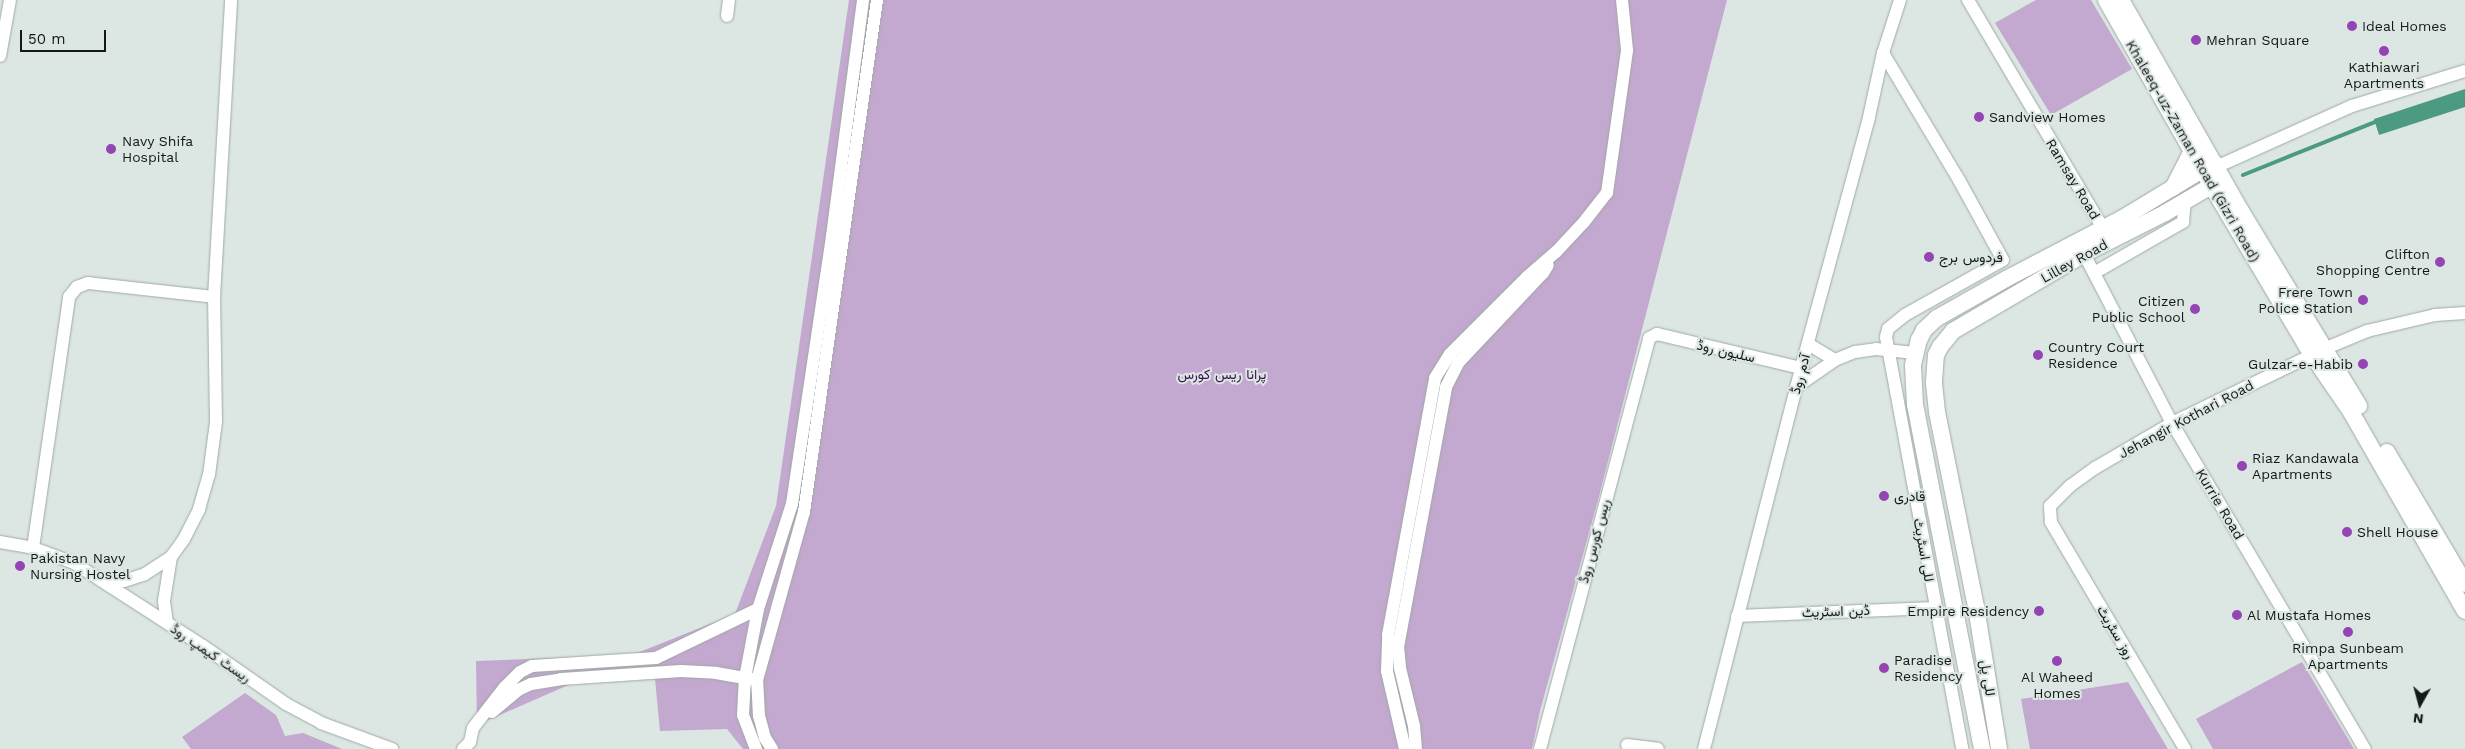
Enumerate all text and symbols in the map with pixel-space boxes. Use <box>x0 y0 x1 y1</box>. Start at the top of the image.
place label: Ideal Homes <box>2362 18 2447 34</box>
scale bar <box>22 20 109 52</box>
marker: Ideal Homes <box>2346 20 2358 32</box>
text: 50 m <box>28 30 65 48</box>
place label: Mehran Square <box>2206 32 2309 48</box>
marker: Mehran Square <box>2190 34 2202 46</box>
street label: Khaleeq-uz-Zaman Road (Gizri Road) <box>2122 37 2264 265</box>
marker: Kathiawari Apartments <box>2378 45 2390 57</box>
place label: Kathiawari Apartments <box>2344 59 2424 92</box>
place label: Sandview Homes <box>1989 109 2106 125</box>
marker: Sandview Homes <box>1973 111 1985 123</box>
place label: Navy Shifa Hospital <box>122 133 194 166</box>
street label: Ramsay Road <box>2042 135 2104 223</box>
marker: Navy Shifa Hospital <box>104 142 118 156</box>
street label: Lilley Road <box>2037 236 2111 286</box>
place label: Clifton Shopping Centre <box>2316 246 2430 278</box>
place label: فردوس برج <box>1939 249 2003 265</box>
marker: فردوس برج <box>1923 251 1935 263</box>
marker: Clifton Shopping Centre <box>2434 256 2446 268</box>
place label: Frere Town Police Station <box>2258 284 2353 316</box>
place label: Citizen Public School <box>2092 293 2185 326</box>
marker: Frere Town Police Station <box>2357 294 2369 306</box>
marker: Citizen Public School <box>2189 303 2201 315</box>
street label: سلیون روڈ <box>1695 336 1757 366</box>
place label: Country Court Residence <box>2048 339 2145 372</box>
marker: Country Court Residence <box>2032 349 2044 361</box>
street label: آدم روڈ <box>1787 352 1813 396</box>
place label: Gulzar-e-Habib <box>2248 356 2353 372</box>
marker: Gulzar-e-Habib <box>2357 358 2369 370</box>
park label: پرانا ریس کورس <box>1178 366 1266 382</box>
street label: Jehangir Kothari Road <box>2116 376 2256 462</box>
place label: Riaz Kandawala Apartments <box>2252 450 2359 482</box>
marker: Riaz Kandawala Apartments <box>2236 460 2248 472</box>
street label: Kurrie Road <box>2192 466 2248 542</box>
place label: قادری <box>1894 488 1925 504</box>
marker: قادری <box>1878 490 1890 502</box>
street label: ریس کورس روڈ <box>1575 497 1613 585</box>
street label: للی اسٹریٹ <box>1910 517 1938 583</box>
place label: Shell House <box>2357 524 2439 540</box>
marker: Shell House <box>2341 526 2353 538</box>
place label: Pakistan Navy Nursing Hostel <box>30 550 130 582</box>
marker: Pakistan Navy Nursing Hostel <box>14 560 26 572</box>
street label: ڈین اسٹریٹ <box>1802 601 1870 621</box>
street label: روز سٹریٹ <box>2094 602 2138 662</box>
place label: Empire Residency <box>1907 603 2029 619</box>
marker: Empire Residency <box>2033 605 2045 617</box>
place label: Al Mustafa Homes <box>2247 607 2372 623</box>
marker: Al Mustafa Homes <box>2231 609 2243 621</box>
street label: ریسٹ کیمپ روڈ <box>168 620 254 686</box>
marker: Rimpa Sunbeam Apartments <box>2342 626 2354 638</box>
place label: Rimpa Sunbeam Apartments <box>2292 640 2404 672</box>
place label: Paradise Residency <box>1894 652 1963 684</box>
marker: Al Waheed Homes <box>2051 655 2063 667</box>
street label: للی پل <box>1977 659 1999 697</box>
marker: Paradise Residency <box>1878 662 1890 674</box>
place label: Al Waheed Homes <box>2021 669 2093 702</box>
north arrow <box>2395 679 2445 729</box>
text: N <box>2412 710 2424 727</box>

